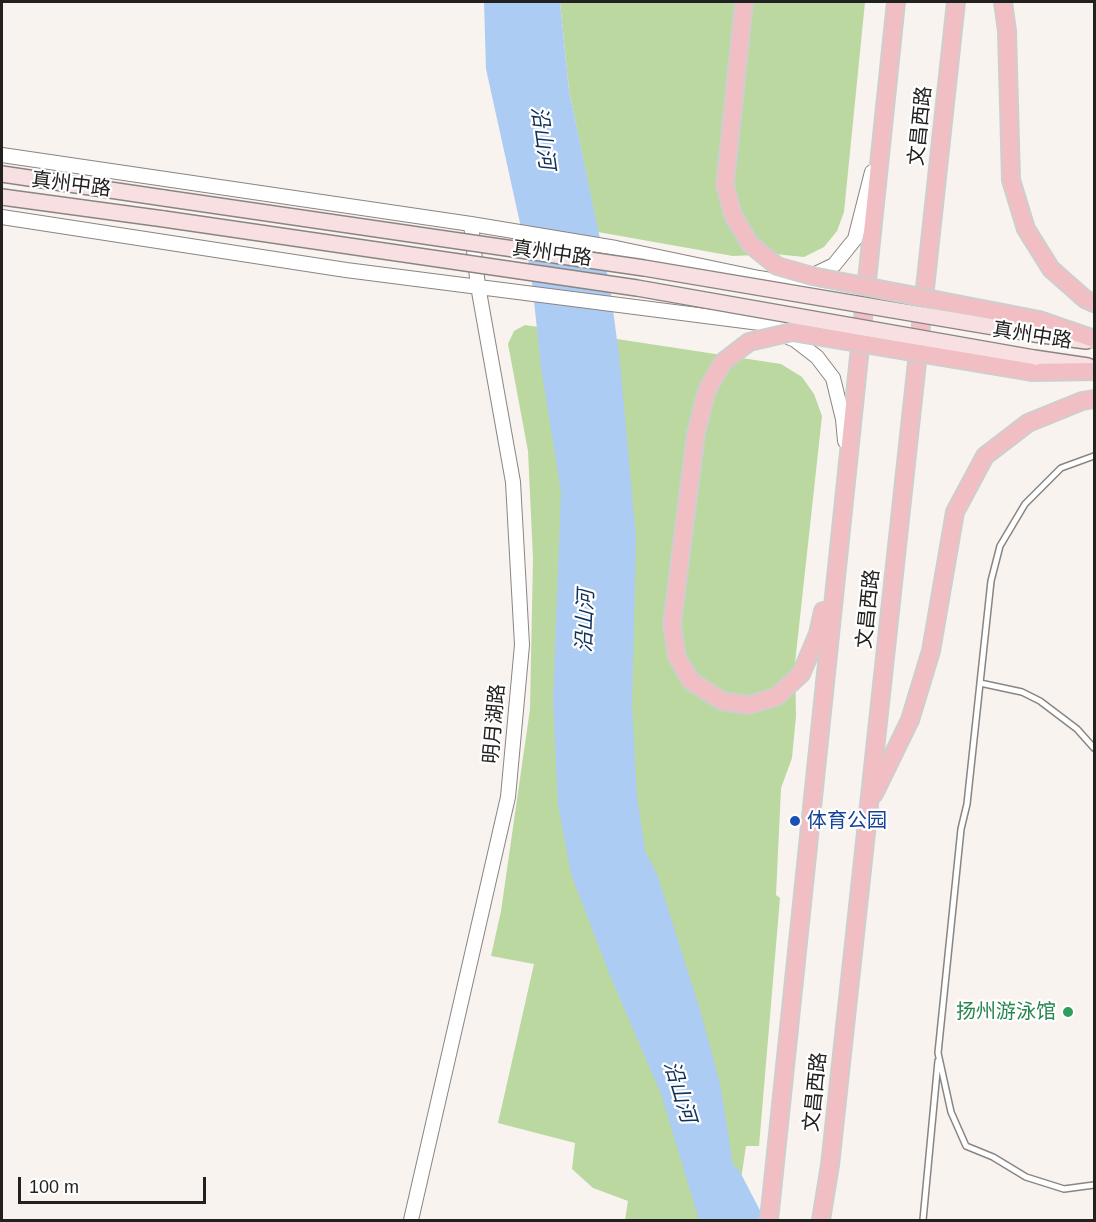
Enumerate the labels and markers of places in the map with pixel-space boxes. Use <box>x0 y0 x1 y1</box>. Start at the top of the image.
place label: 体育公园 <box>807 809 887 833</box>
marker: 体育公园 <box>788 814 802 828</box>
place label: 扬州游泳馆 <box>956 1000 1056 1024</box>
marker: 扬州游泳馆 <box>1061 1005 1075 1019</box>

